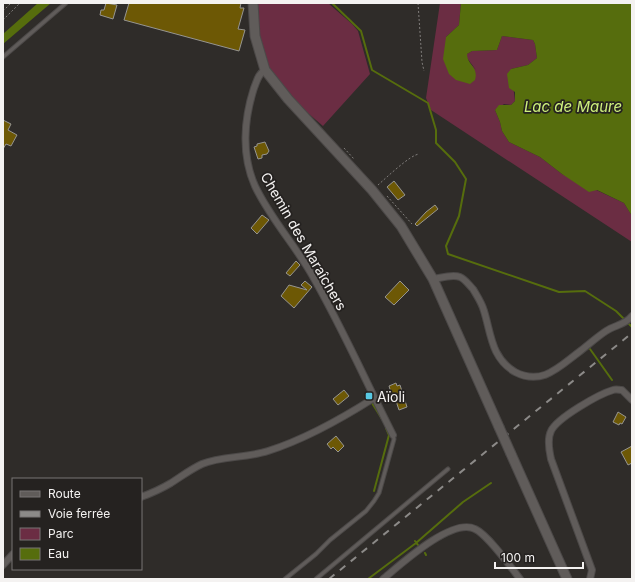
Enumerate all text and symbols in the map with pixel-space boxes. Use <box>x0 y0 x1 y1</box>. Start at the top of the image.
water label: Lac de Maure <box>524 97 622 116</box>
street label: Chemin des Maraîchers <box>257 169 351 313</box>
place label: Aïoli <box>377 388 405 405</box>
marker: Aïoli <box>364 391 374 401</box>
legend <box>12 478 142 570</box>
text: Route <box>48 486 81 501</box>
text: Voie ferrée <box>48 506 110 521</box>
text: Parc <box>48 526 74 541</box>
scale bar <box>495 544 583 570</box>
text: Eau <box>48 546 69 561</box>
text: 100 m <box>501 550 535 565</box>

